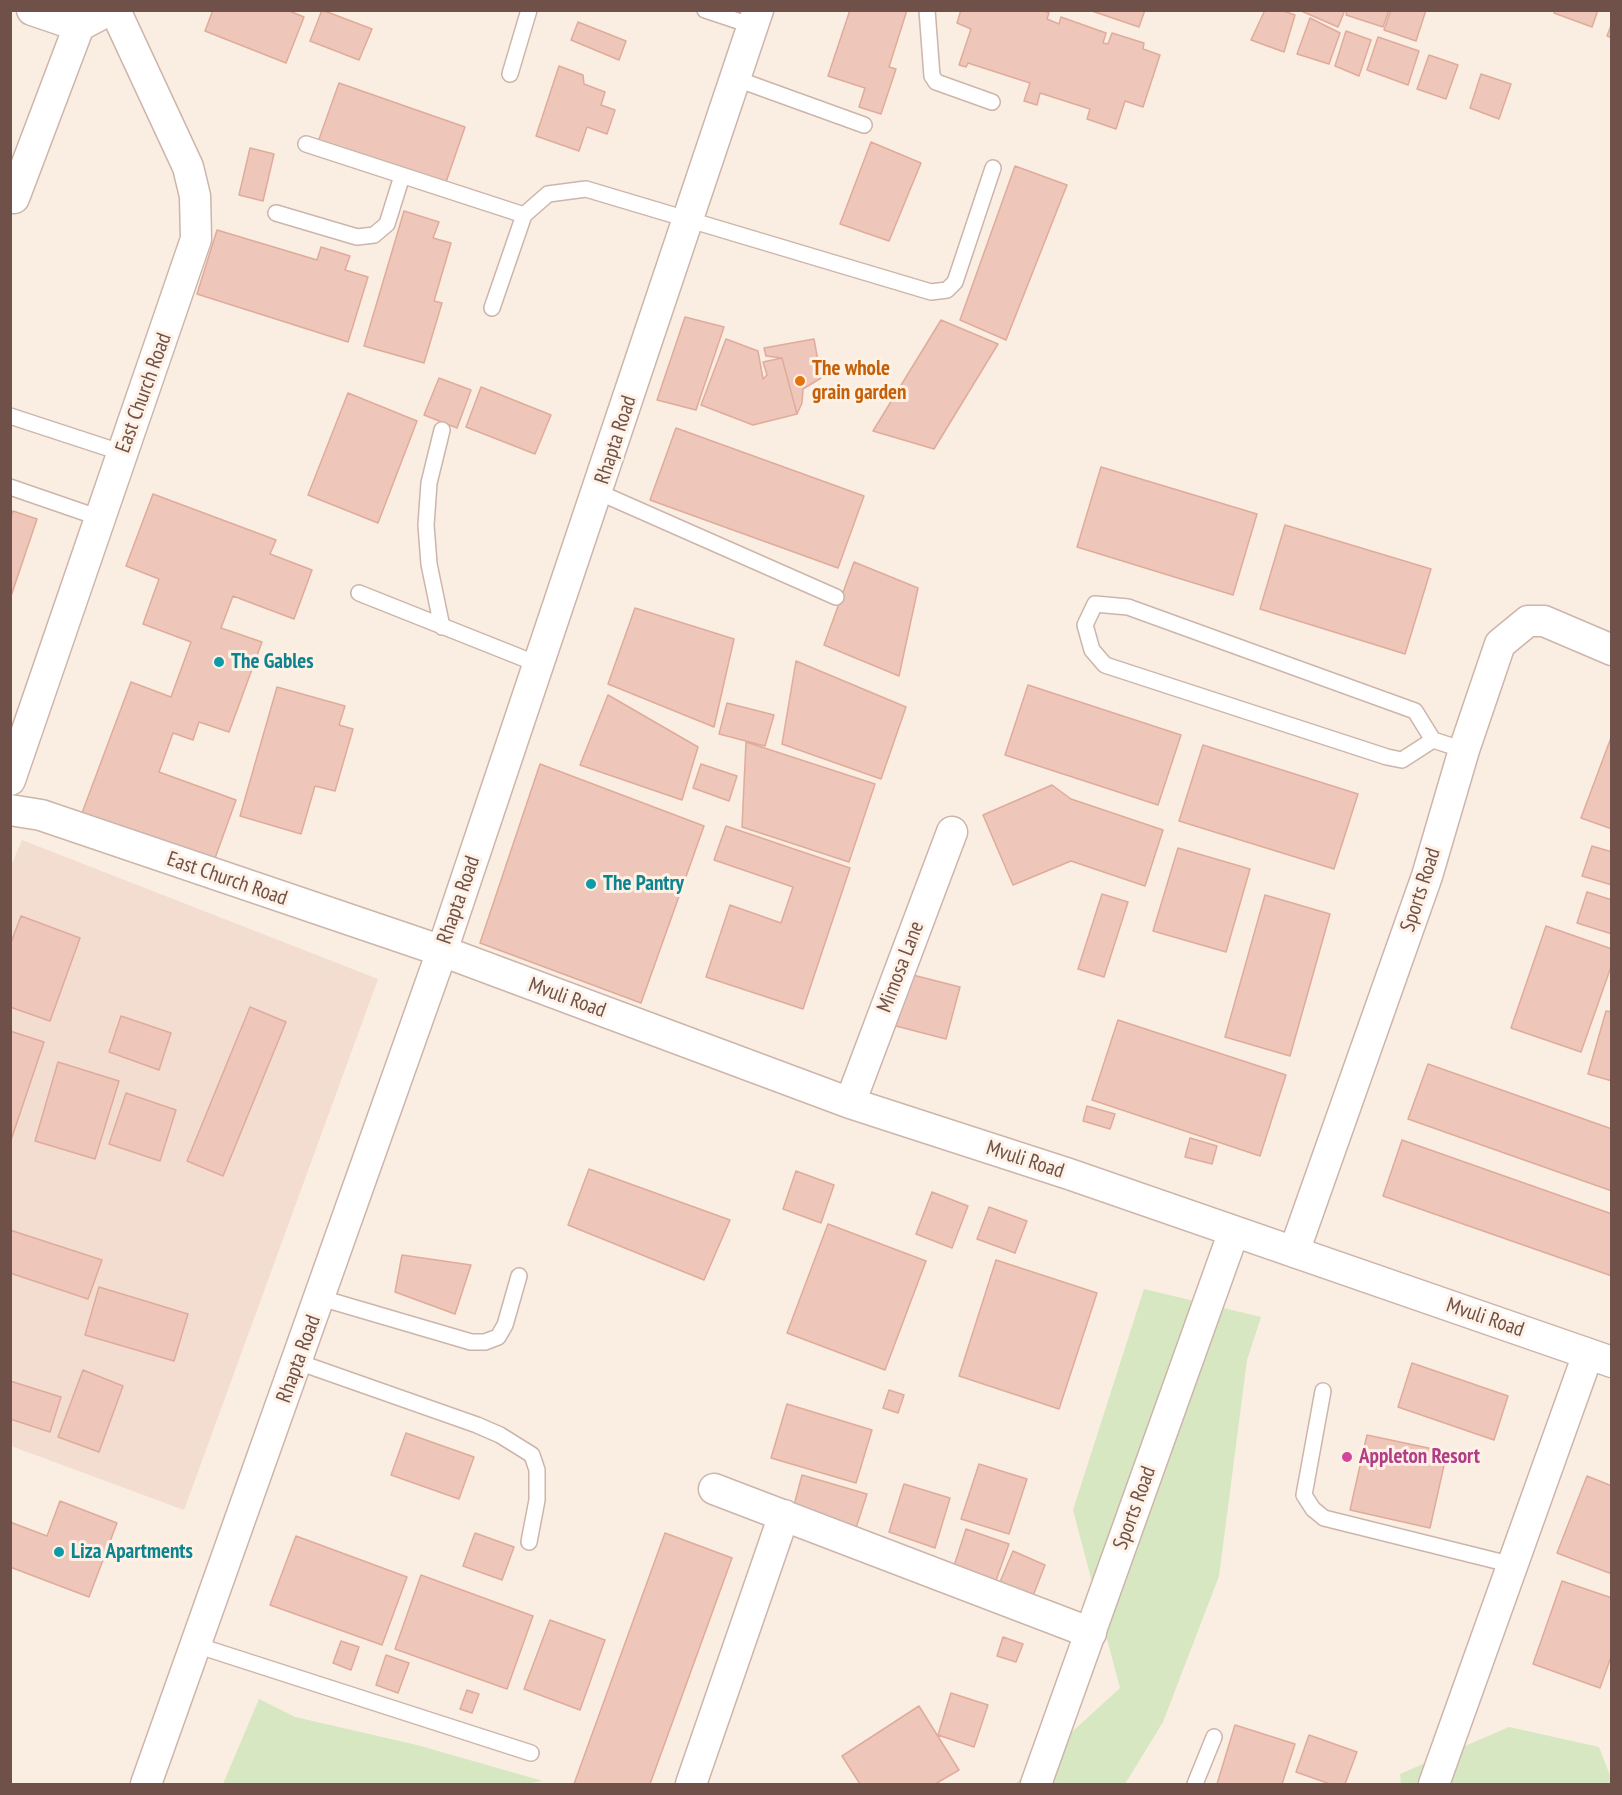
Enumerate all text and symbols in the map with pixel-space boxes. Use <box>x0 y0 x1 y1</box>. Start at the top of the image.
street label: East Church Road <box>111 330 177 456</box>
place label: The whole grain garden <box>812 356 906 406</box>
marker: The whole grain garden <box>793 374 807 388</box>
street label: Rhapta Road <box>590 393 642 487</box>
place label: The Gables <box>231 649 314 675</box>
marker: The Gables <box>212 655 226 669</box>
street label: Sports Road <box>1396 845 1446 935</box>
street label: East Church Road <box>164 847 290 911</box>
street label: Rhapta Road <box>432 853 486 947</box>
place label: The Pantry <box>603 871 684 897</box>
marker: The Pantry <box>584 877 598 891</box>
street label: Mimosa Lane <box>872 918 930 1016</box>
street label: Mvuli Road <box>525 972 609 1024</box>
street label: Mvuli Road <box>983 1136 1067 1184</box>
street label: Mvuli Road <box>1443 1293 1527 1343</box>
street label: Rhapta Road <box>272 1312 326 1406</box>
place label: Appleton Resort <box>1359 1444 1480 1470</box>
marker: Appleton Resort <box>1340 1450 1354 1464</box>
street label: Sports Road <box>1108 1463 1162 1553</box>
place label: Liza Apartments <box>71 1539 193 1565</box>
marker: Liza Apartments <box>52 1545 66 1559</box>

